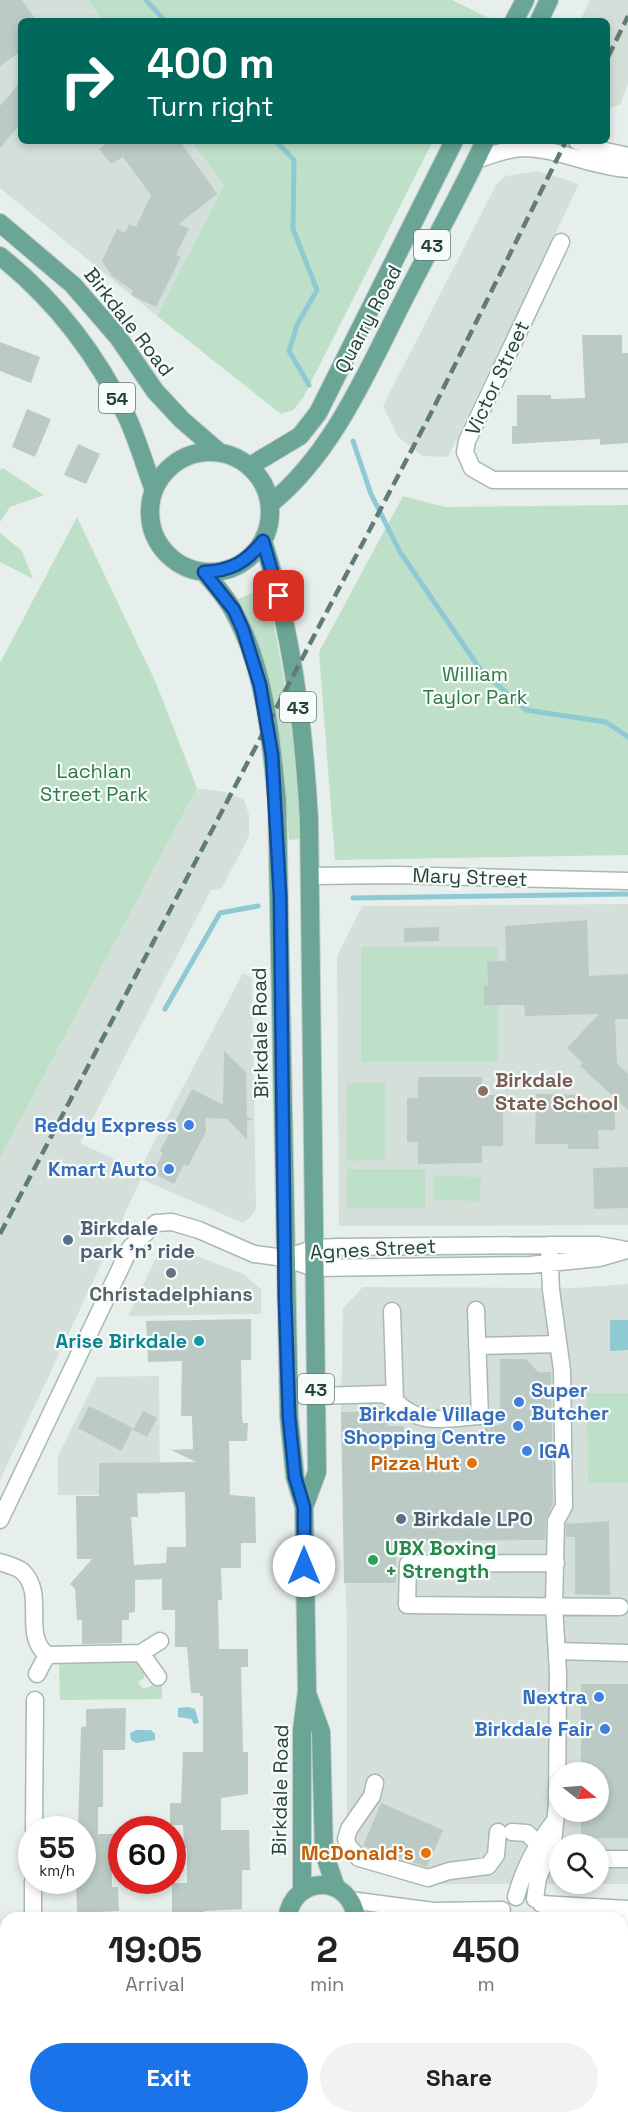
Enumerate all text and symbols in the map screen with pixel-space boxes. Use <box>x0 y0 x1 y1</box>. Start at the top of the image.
text: 400 m <box>147 37 275 90</box>
icon: right <box>48 42 126 120</box>
text: Turn right <box>147 89 274 124</box>
road number: 43 <box>414 230 450 260</box>
street label: Quarry Road <box>329 261 407 377</box>
street label: Birkdale Road <box>78 262 180 382</box>
street label: Victor Street <box>459 316 535 440</box>
road number: 54 <box>99 383 135 413</box>
pin <box>253 570 304 621</box>
icon: arrive <box>262 579 295 612</box>
park label: William Taylor Park <box>422 661 528 710</box>
road number: 43 <box>280 692 316 722</box>
park label: Lachlan Street Park <box>40 758 148 807</box>
street label: Mary Street <box>412 862 528 892</box>
street label: Birkdale Road <box>246 967 274 1099</box>
place label: Birkdale State School <box>495 1067 618 1116</box>
marker: Birkdale State School <box>476 1084 490 1098</box>
place label: Reddy Express <box>34 1112 177 1138</box>
marker: Reddy Express <box>182 1118 196 1132</box>
place label: Kmart Auto <box>48 1156 157 1182</box>
marker: Kmart Auto <box>162 1162 176 1176</box>
place label: Birkdale park 'n' ride <box>80 1215 195 1264</box>
marker: Birkdale park 'n' ride <box>61 1233 75 1247</box>
street label: Agnes Street <box>309 1233 437 1265</box>
marker: Christadelphians <box>164 1266 178 1280</box>
place label: Christadelphians <box>89 1281 253 1307</box>
place label: Arise Birkdale <box>56 1328 187 1354</box>
marker: Arise Birkdale <box>192 1334 206 1348</box>
road number: 43 <box>298 1374 334 1404</box>
place label: Super Butcher <box>531 1377 609 1426</box>
marker: Super Butcher <box>512 1395 526 1409</box>
place label: Birkdale Village Shopping Centre <box>344 1401 506 1450</box>
marker: Birkdale Village Shopping Centre <box>511 1419 525 1433</box>
place label: IGA <box>539 1438 571 1464</box>
marker: IGA <box>520 1444 534 1458</box>
place label: Pizza Hut <box>371 1450 460 1476</box>
marker: Pizza Hut <box>465 1456 479 1470</box>
place label: Birkdale LPO <box>413 1506 533 1532</box>
marker: Birkdale LPO <box>394 1512 408 1526</box>
position arrow <box>272 1534 336 1598</box>
place label: UBX Boxing + Strength <box>385 1535 496 1584</box>
marker: UBX Boxing + Strength <box>366 1553 380 1567</box>
place label: Nextra <box>523 1684 587 1710</box>
marker: Nextra <box>592 1690 606 1704</box>
place label: Birkdale Fair <box>474 1716 593 1742</box>
marker: Birkdale Fair <box>598 1722 612 1736</box>
street label: Birkdale Road <box>266 1724 294 1856</box>
north arrow <box>549 1762 609 1822</box>
map controls <box>549 1762 609 1894</box>
speed limit sign: 60 <box>108 1816 186 1894</box>
text: 55 <box>39 1828 75 1867</box>
button: search <box>549 1834 609 1894</box>
place label: McDonald's <box>301 1840 414 1866</box>
marker: McDonald's <box>419 1846 433 1860</box>
text: km/h <box>39 1861 75 1880</box>
text: 19:05 <box>108 1927 202 1973</box>
text: 2 <box>316 1927 338 1973</box>
text: 450 <box>452 1927 520 1973</box>
text: Arrival <box>125 1971 185 1997</box>
text: min <box>310 1971 344 1997</box>
text: m <box>478 1971 495 1997</box>
button: Exit <box>30 2043 308 2112</box>
button: Share <box>320 2043 598 2112</box>

